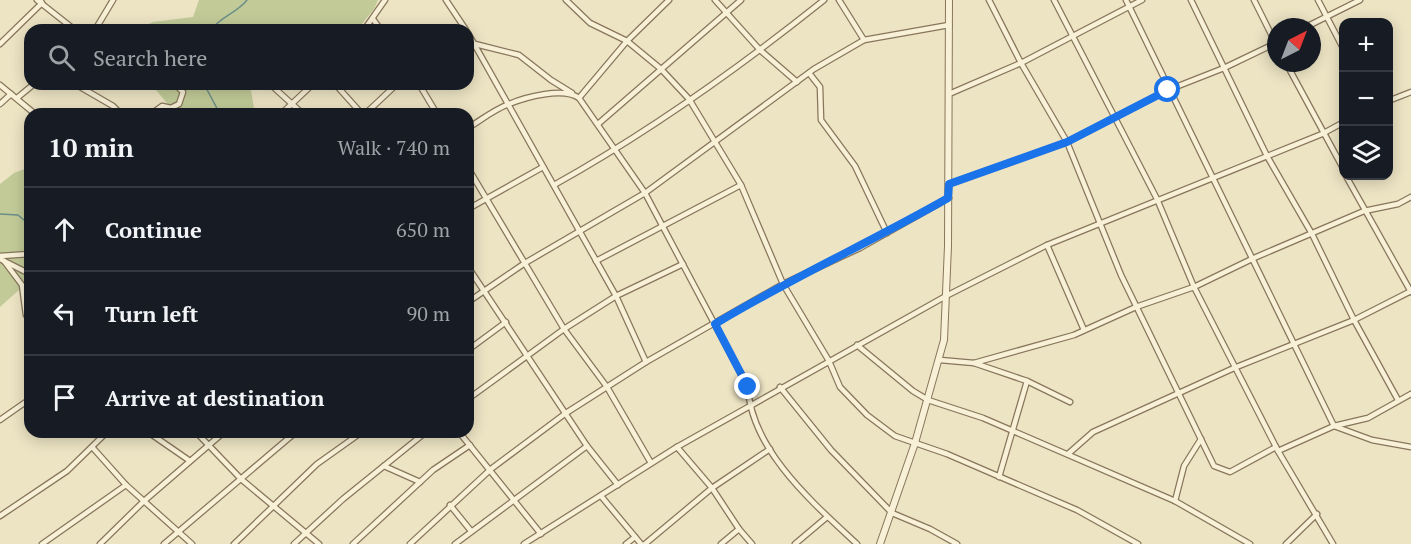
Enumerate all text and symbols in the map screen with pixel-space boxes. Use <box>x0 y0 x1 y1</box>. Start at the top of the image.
north arrow <box>1267 18 1321 72</box>
map controls <box>1339 18 1393 180</box>
button: + <box>1339 18 1393 72</box>
search box <box>24 24 474 90</box>
icon: search <box>45 41 78 74</box>
text: Search here <box>93 43 207 72</box>
button: − <box>1339 72 1393 126</box>
route start <box>1154 76 1180 102</box>
button: layers <box>1339 126 1393 180</box>
text: 10 min <box>48 130 134 164</box>
text: Walk · 740 m <box>338 134 450 161</box>
icon: ahead <box>48 213 81 246</box>
text: Continue <box>105 215 202 244</box>
text: 650 m <box>396 216 450 243</box>
icon: left <box>48 297 81 330</box>
text: Turn left <box>105 299 198 328</box>
text: 90 m <box>407 300 450 327</box>
route end <box>734 373 760 399</box>
icon: arrive <box>48 381 81 414</box>
text: Arrive at destination <box>105 383 324 412</box>

